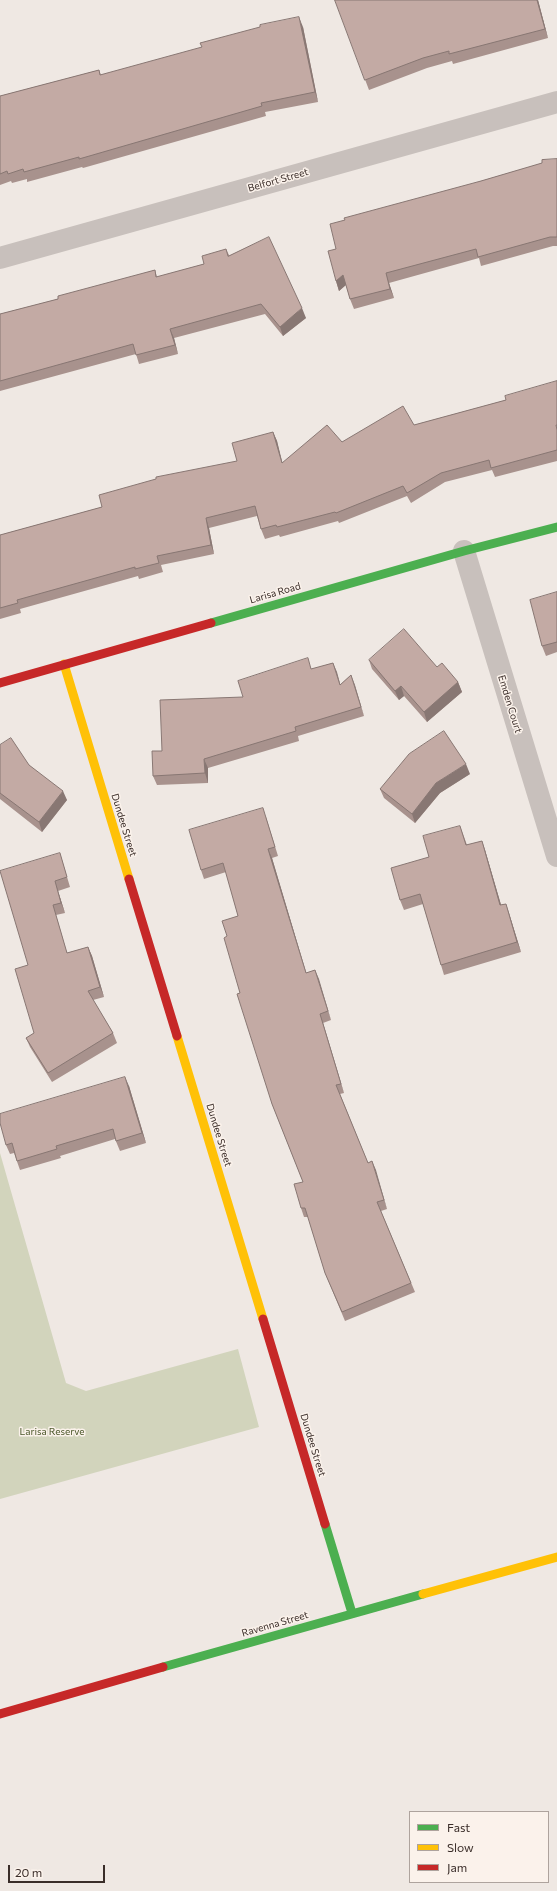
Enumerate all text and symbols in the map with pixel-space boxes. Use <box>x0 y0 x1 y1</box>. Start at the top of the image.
street label: Belfort Street <box>246 166 310 194</box>
street label: Larisa Road <box>248 580 302 606</box>
street label: Emden Court <box>496 674 524 734</box>
street label: Dundee Street <box>109 792 139 858</box>
street label: Dundee Street <box>204 1102 234 1168</box>
street label: Dundee Street <box>298 1412 328 1478</box>
park label: Larisa Reserve <box>20 1426 84 1438</box>
street label: Ravenna Street <box>240 1609 310 1639</box>
legend <box>409 1811 549 1883</box>
text: Fast <box>447 1820 470 1834</box>
text: Slow <box>447 1840 474 1854</box>
scale bar <box>10 1857 107 1883</box>
text: Jam <box>447 1860 467 1874</box>
text: 20 m <box>15 1865 42 1879</box>

